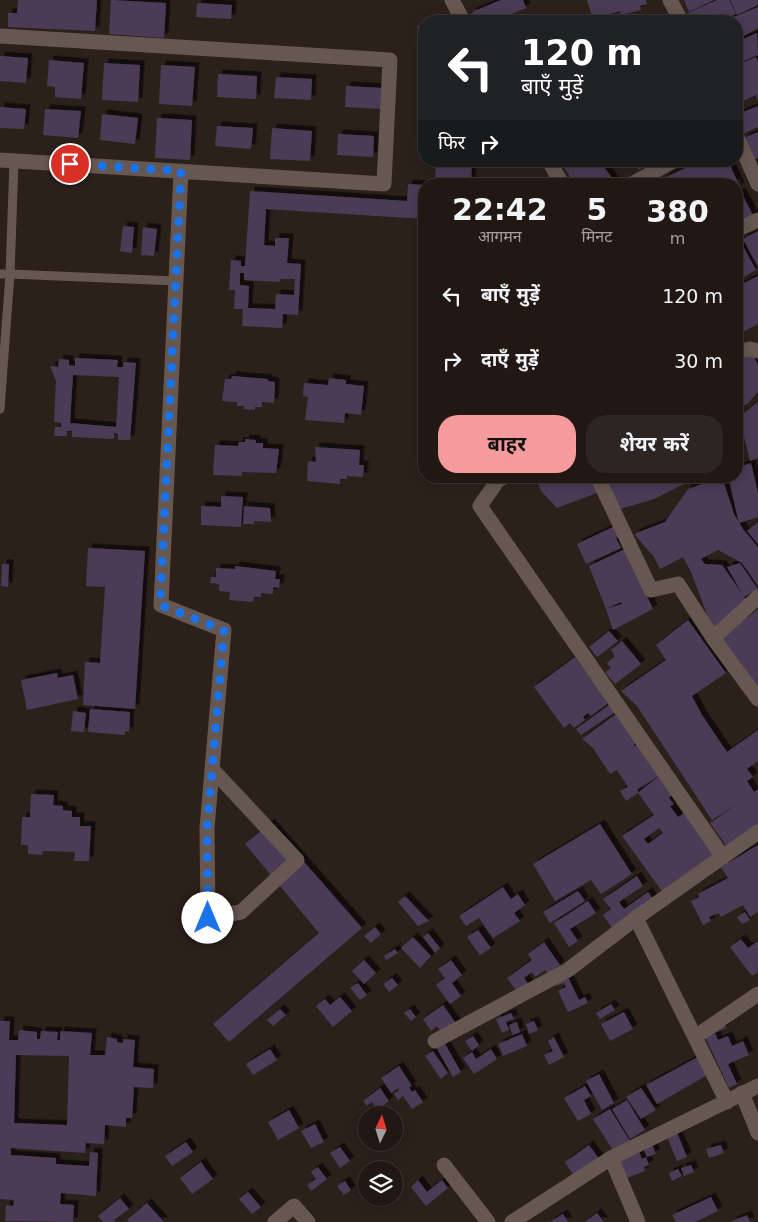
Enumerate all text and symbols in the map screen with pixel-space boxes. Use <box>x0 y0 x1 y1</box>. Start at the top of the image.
text: 120 m <box>521 33 643 73</box>
icon: left <box>438 35 503 100</box>
text: बाएँ मुड़ें <box>521 74 583 99</box>
icon: right <box>475 130 503 158</box>
text: फिर <box>438 131 465 153</box>
pin <box>49 143 91 185</box>
icon: arrive <box>56 150 84 178</box>
text: 22:42 <box>452 192 548 227</box>
text: 5 <box>586 192 607 227</box>
text: 380 <box>646 194 709 229</box>
text: आगमन <box>478 227 522 246</box>
text: मिनट <box>582 227 612 246</box>
text: m <box>670 229 685 248</box>
icon: left <box>438 282 466 310</box>
text: बाएँ मुड़ें <box>481 283 540 305</box>
text: 120 m <box>662 285 723 307</box>
icon: right <box>438 347 466 375</box>
text: दाएँ मुड़ें <box>481 348 539 370</box>
text: 30 m <box>674 350 723 372</box>
button: बाहर <box>438 415 576 473</box>
button: शेयर करें <box>586 415 723 473</box>
position arrow <box>181 891 233 943</box>
north arrow <box>358 1106 402 1151</box>
map controls <box>358 1106 403 1206</box>
button: layers <box>358 1161 403 1206</box>

